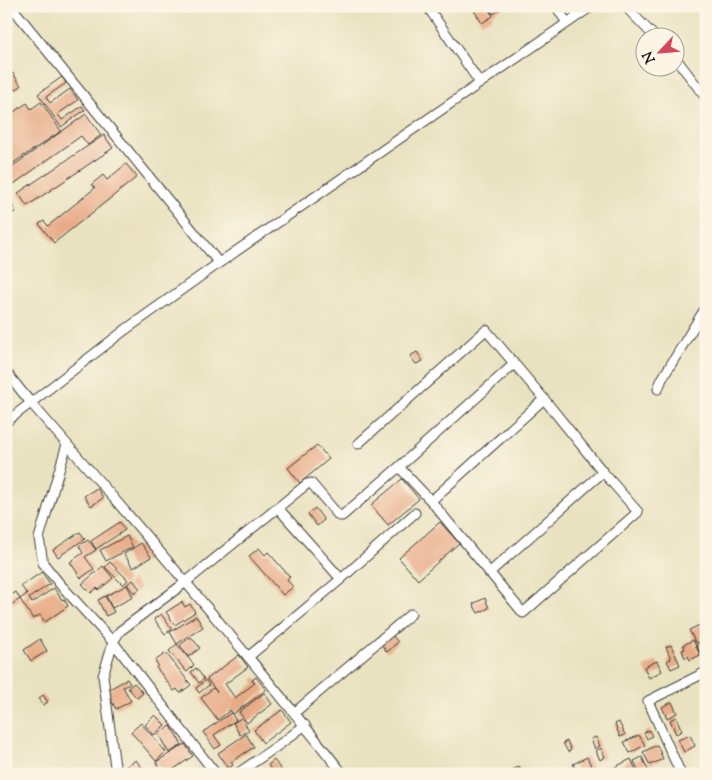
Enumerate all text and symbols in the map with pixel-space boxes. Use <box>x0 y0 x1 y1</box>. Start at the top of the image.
north arrow <box>634 28 684 78</box>
text: N <box>639 47 662 66</box>

